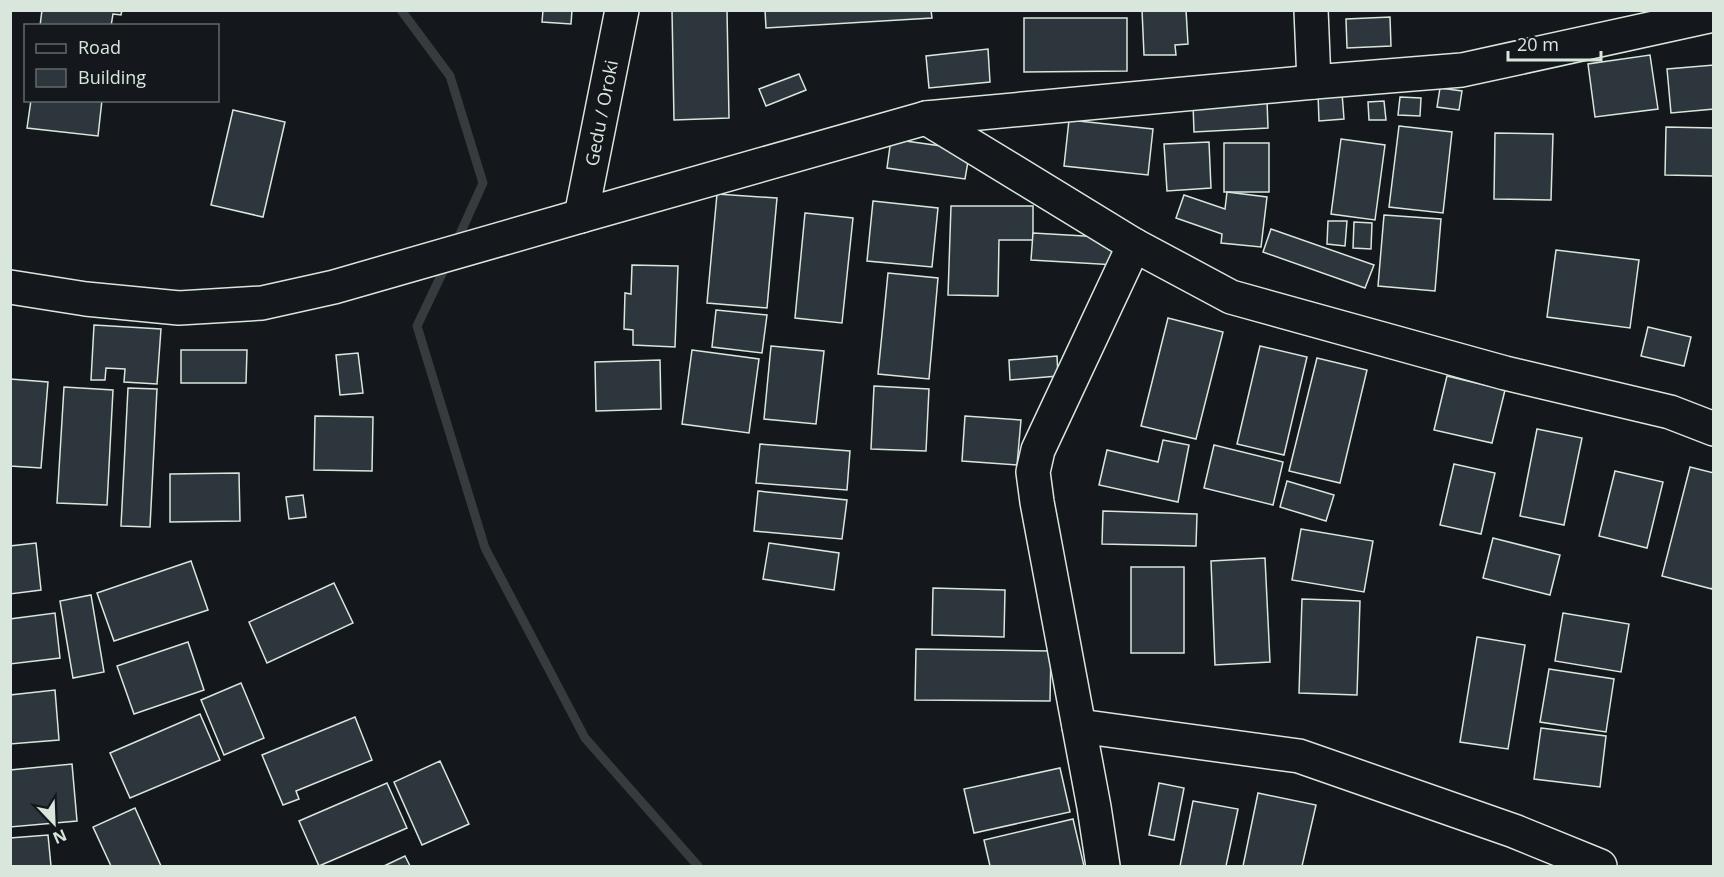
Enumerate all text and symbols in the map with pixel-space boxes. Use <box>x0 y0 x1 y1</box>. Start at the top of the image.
legend <box>24 24 219 102</box>
scale bar <box>1508 24 1601 62</box>
text: 20 m <box>1517 32 1559 56</box>
text: Road <box>78 35 121 59</box>
street label: Gedu / Oroki <box>579 58 623 168</box>
text: Building <box>78 65 146 89</box>
north arrow <box>24 793 84 853</box>
text: N <box>50 824 70 849</box>

